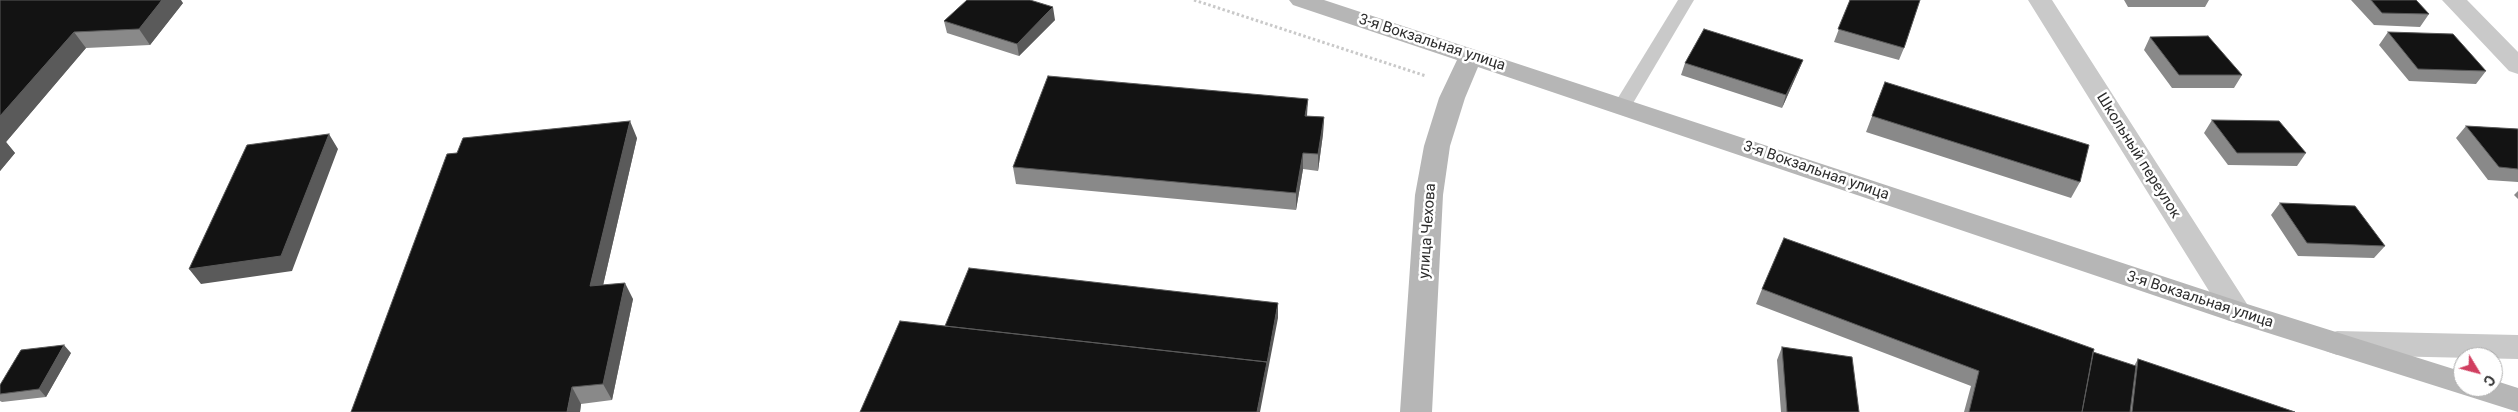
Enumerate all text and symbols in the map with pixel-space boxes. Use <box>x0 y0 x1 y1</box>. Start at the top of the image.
street label: 3-я Вокзальная улица <box>1356 11 1508 75</box>
street label: Школьный переулок <box>2092 90 2184 222</box>
street label: 3-я Вокзальная улица <box>1741 138 1891 204</box>
street label: улица Чехова <box>1416 183 1440 279</box>
street label: 3-я Вокзальная улица <box>2124 268 2276 332</box>
north arrow <box>2453 347 2503 397</box>
text: С <box>2480 372 2498 389</box>

